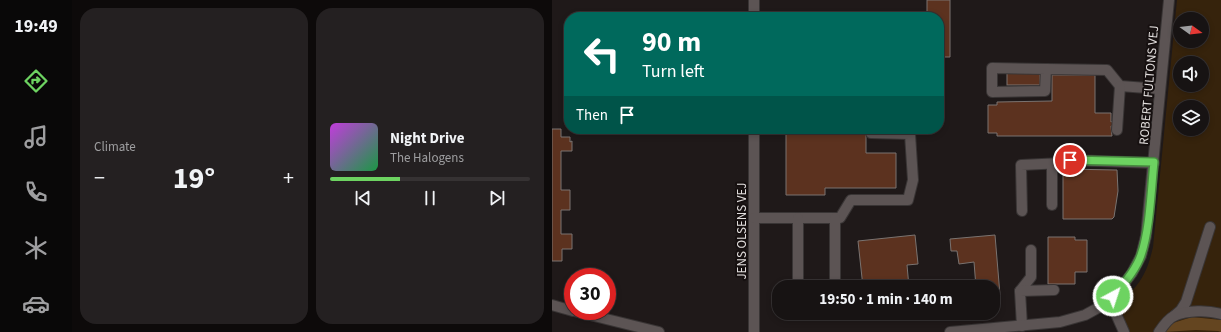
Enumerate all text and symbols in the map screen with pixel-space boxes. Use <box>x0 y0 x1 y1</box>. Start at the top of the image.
north arrow <box>1173 12 1209 48</box>
map controls <box>1173 12 1209 136</box>
text: 19:49 <box>14 14 58 39</box>
text: 90 m <box>642 22 701 62</box>
street label: ROBERT FULTONS VEJ <box>1135 25 1163 146</box>
icon: left <box>576 28 628 80</box>
button: sound <box>1173 56 1209 92</box>
text: Turn left <box>642 59 704 84</box>
icon: directions <box>22 67 50 95</box>
button: layers <box>1173 100 1209 136</box>
icon: arrive <box>616 104 638 126</box>
text: Then <box>576 105 608 126</box>
icon: music <box>22 123 50 151</box>
text: Night Drive <box>390 128 465 149</box>
text: Climate <box>94 138 136 156</box>
pin <box>1053 143 1087 177</box>
text: The Halogens <box>390 149 464 167</box>
icon: arrive <box>1059 149 1081 171</box>
text: 19° <box>173 157 215 200</box>
text: − <box>94 162 105 194</box>
text: + <box>283 162 294 194</box>
icon: phone <box>22 178 50 206</box>
street label: JENS OLSENS VEJ <box>733 182 751 280</box>
icon: previous <box>352 187 374 209</box>
icon: pause <box>419 187 441 209</box>
icon: next <box>486 187 508 209</box>
icon: climate <box>22 234 50 262</box>
speed limit sign: 30 <box>564 268 616 320</box>
position arrow <box>1092 275 1134 317</box>
text: 19:50 · 1 min · 140 m <box>819 289 953 310</box>
icon: car <box>22 290 50 318</box>

